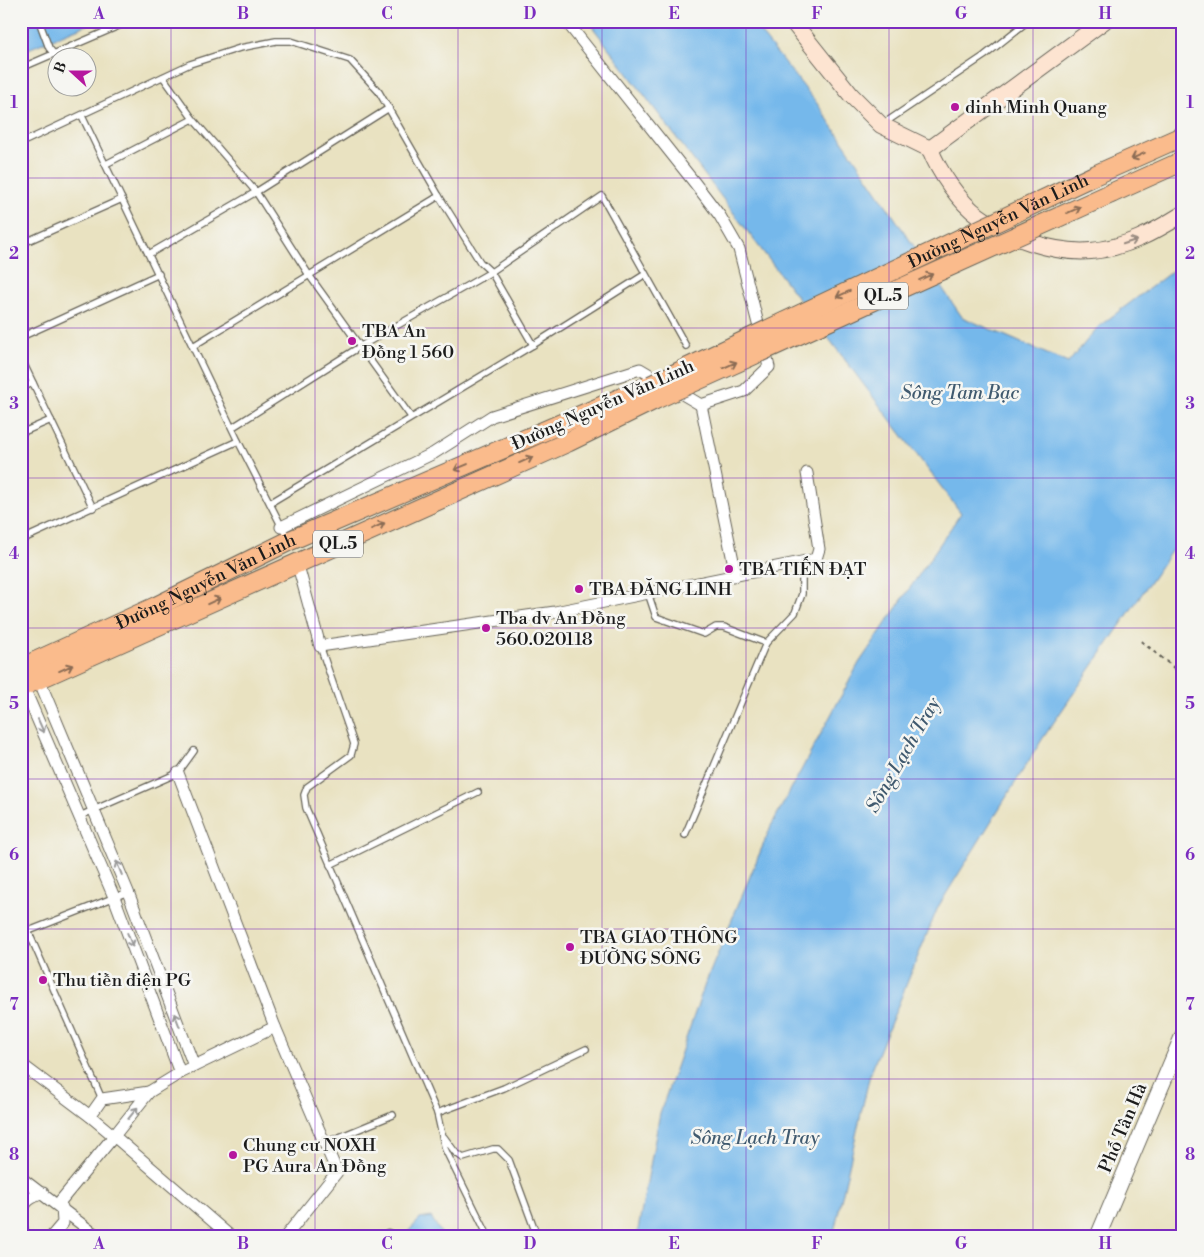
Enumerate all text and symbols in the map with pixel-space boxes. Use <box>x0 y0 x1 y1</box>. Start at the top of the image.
text: A <box>92 4 105 24</box>
text: B <box>237 4 249 24</box>
text: C <box>381 4 393 24</box>
text: D <box>524 4 537 24</box>
text: E <box>668 4 680 24</box>
text: F <box>811 4 823 24</box>
text: G <box>955 4 968 24</box>
text: H <box>1098 4 1112 24</box>
north arrow <box>48 48 98 98</box>
text: B <box>51 60 71 76</box>
text: 1 <box>10 93 18 113</box>
text: 1 <box>1186 93 1194 113</box>
place label: dinh Minh Quang <box>965 96 1108 119</box>
marker: dinh Minh Quang <box>949 101 961 113</box>
one-way arrow <box>1131 151 1146 161</box>
street label: Đường Nguyễn Văn Linh <box>904 168 1093 273</box>
one-way arrow <box>1066 205 1081 214</box>
one-way arrow <box>1122 236 1138 246</box>
text: 2 <box>9 244 19 264</box>
text: 2 <box>1185 244 1195 264</box>
one-way arrow <box>918 271 933 281</box>
road number: QL.5 <box>858 282 908 310</box>
one-way arrow <box>836 290 851 300</box>
place label: TBA An Đồng 1 560 <box>362 320 454 364</box>
marker: TBA An Đồng 1 560 <box>346 335 358 347</box>
street label: Đường Nguyễn Văn Linh <box>508 354 698 456</box>
one-way arrow <box>722 360 737 370</box>
water label: Sông Tam Bạc <box>901 381 1019 405</box>
text: 3 <box>9 394 19 414</box>
text: 3 <box>1185 394 1195 414</box>
one-way arrow <box>518 455 533 465</box>
one-way arrow <box>454 464 469 473</box>
one-way arrow <box>370 521 385 531</box>
street label: Đường Nguyễn Văn Linh <box>112 528 299 635</box>
road number: QL.5 <box>313 530 363 558</box>
text: 4 <box>9 544 20 564</box>
text: 4 <box>1185 544 1196 564</box>
place label: TBA TIẾN ĐẠT <box>739 556 867 581</box>
marker: TBA TIẾN ĐẠT <box>723 563 735 575</box>
place label: TBA ĐĂNG LINH <box>589 578 733 601</box>
marker: TBA ĐĂNG LINH <box>573 583 585 595</box>
one-way arrow <box>206 596 221 605</box>
place label: Tba dv An Đồng 560.020118 <box>496 607 626 651</box>
marker: Tba dv An Đồng 560.020118 <box>480 622 492 634</box>
one-way arrow <box>58 662 73 672</box>
water label: Sông Lạch Tray <box>860 692 946 817</box>
text: 5 <box>9 694 19 714</box>
text: 5 <box>1185 694 1195 714</box>
one-way arrow <box>36 718 46 733</box>
text: 6 <box>9 845 19 865</box>
text: 6 <box>1185 845 1195 865</box>
one-way arrow <box>113 861 122 876</box>
place label: TBA GIAO THÔNG ĐƯỜNG SÔNG <box>580 926 738 970</box>
one-way arrow <box>126 932 135 947</box>
marker: TBA GIAO THÔNG ĐƯỜNG SÔNG <box>564 941 576 953</box>
place label: Thu tiền điện PG <box>53 969 192 992</box>
marker: Thu tiền điện PG <box>37 974 49 986</box>
text: 7 <box>9 995 19 1015</box>
text: 7 <box>1185 995 1195 1015</box>
one-way arrow <box>172 1013 181 1028</box>
street label: Phố Tân Hà <box>1094 1079 1153 1176</box>
one-way arrow <box>127 1107 138 1120</box>
water label: Sông Lạch Tray <box>690 1126 821 1150</box>
place label: Chung cư NOXH PG Aura An Đồng <box>243 1134 387 1178</box>
text: 8 <box>9 1145 19 1165</box>
text: 8 <box>1185 1145 1195 1165</box>
marker: Chung cư NOXH PG Aura An Đồng <box>227 1149 239 1161</box>
text: A <box>92 1234 105 1254</box>
text: B <box>237 1234 249 1254</box>
text: C <box>381 1234 393 1254</box>
text: D <box>524 1234 537 1254</box>
text: E <box>668 1234 680 1254</box>
text: F <box>811 1234 823 1254</box>
text: G <box>955 1234 968 1254</box>
text: H <box>1098 1234 1112 1254</box>

